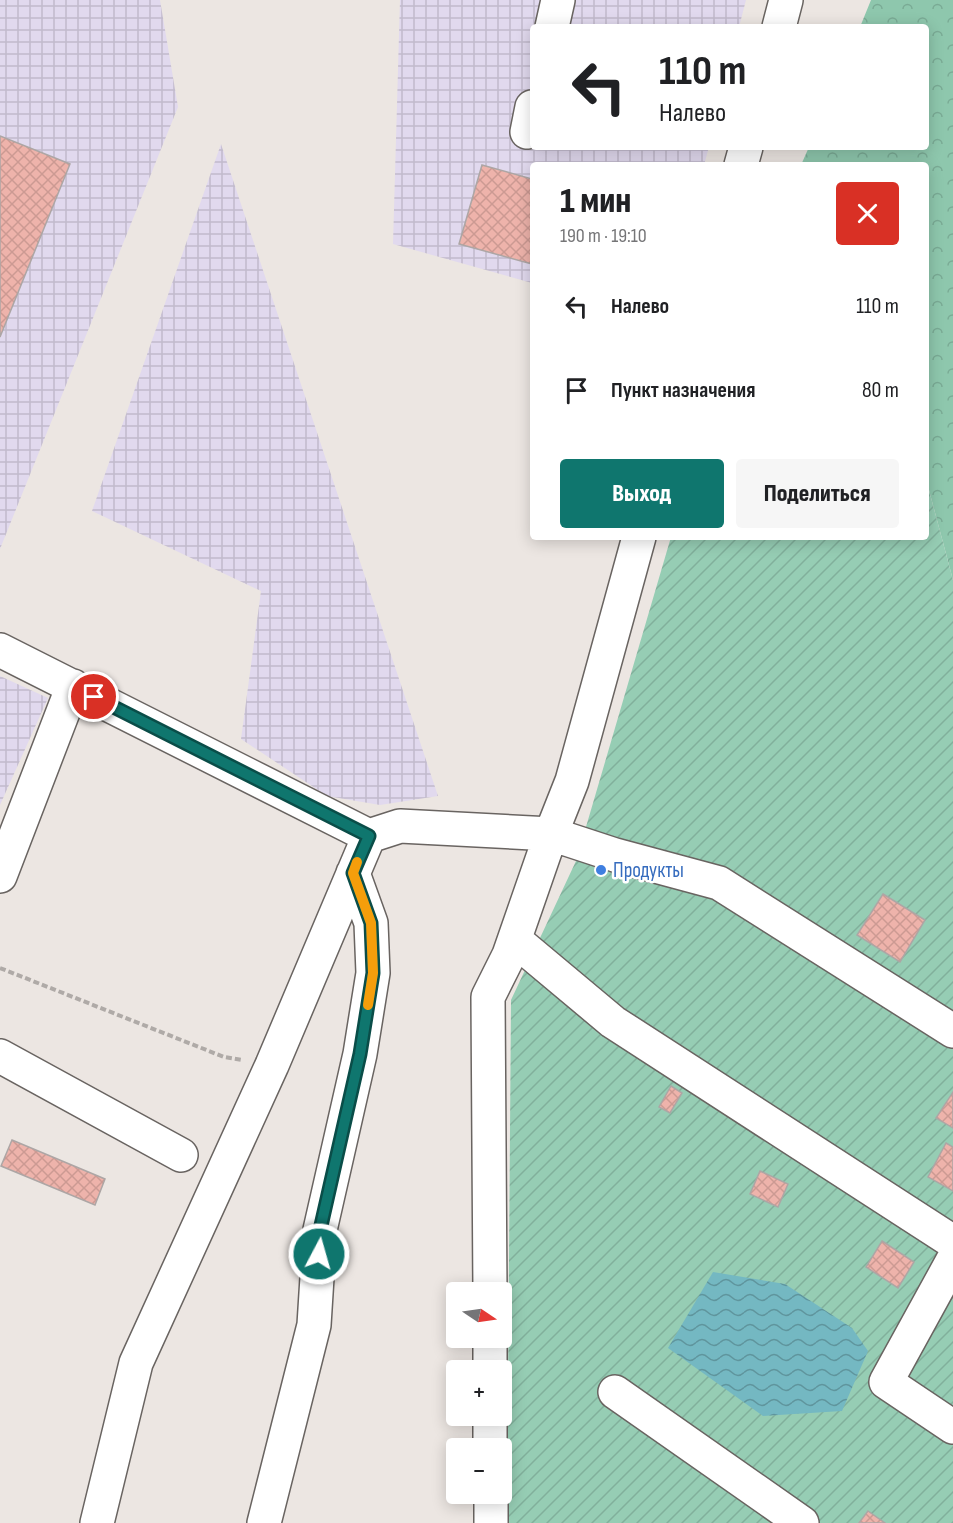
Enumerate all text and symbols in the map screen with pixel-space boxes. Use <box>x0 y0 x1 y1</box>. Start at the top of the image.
text: 110 m <box>659 46 746 97</box>
icon: left <box>560 48 638 126</box>
text: Налево <box>659 97 726 129</box>
text: 1 мин <box>560 180 631 223</box>
button: close <box>836 182 899 245</box>
text: 190 m · 19:10 <box>560 224 647 248</box>
icon: left <box>560 290 593 323</box>
text: Налево <box>611 293 669 320</box>
text: 110 m <box>856 293 899 320</box>
icon: arrive <box>560 374 593 407</box>
text: Пункт назначения <box>611 377 755 404</box>
text: 80 m <box>862 377 899 404</box>
button: Выход <box>560 459 724 528</box>
button: Поделиться <box>736 459 899 528</box>
pin <box>68 671 119 722</box>
icon: arrive <box>77 680 110 713</box>
place label: Продукты <box>613 858 684 883</box>
marker: Продукты <box>594 863 608 877</box>
position arrow <box>287 1222 351 1286</box>
north arrow <box>446 1282 512 1348</box>
map controls <box>446 1282 512 1504</box>
button: + <box>446 1360 512 1426</box>
button: − <box>446 1438 512 1504</box>

